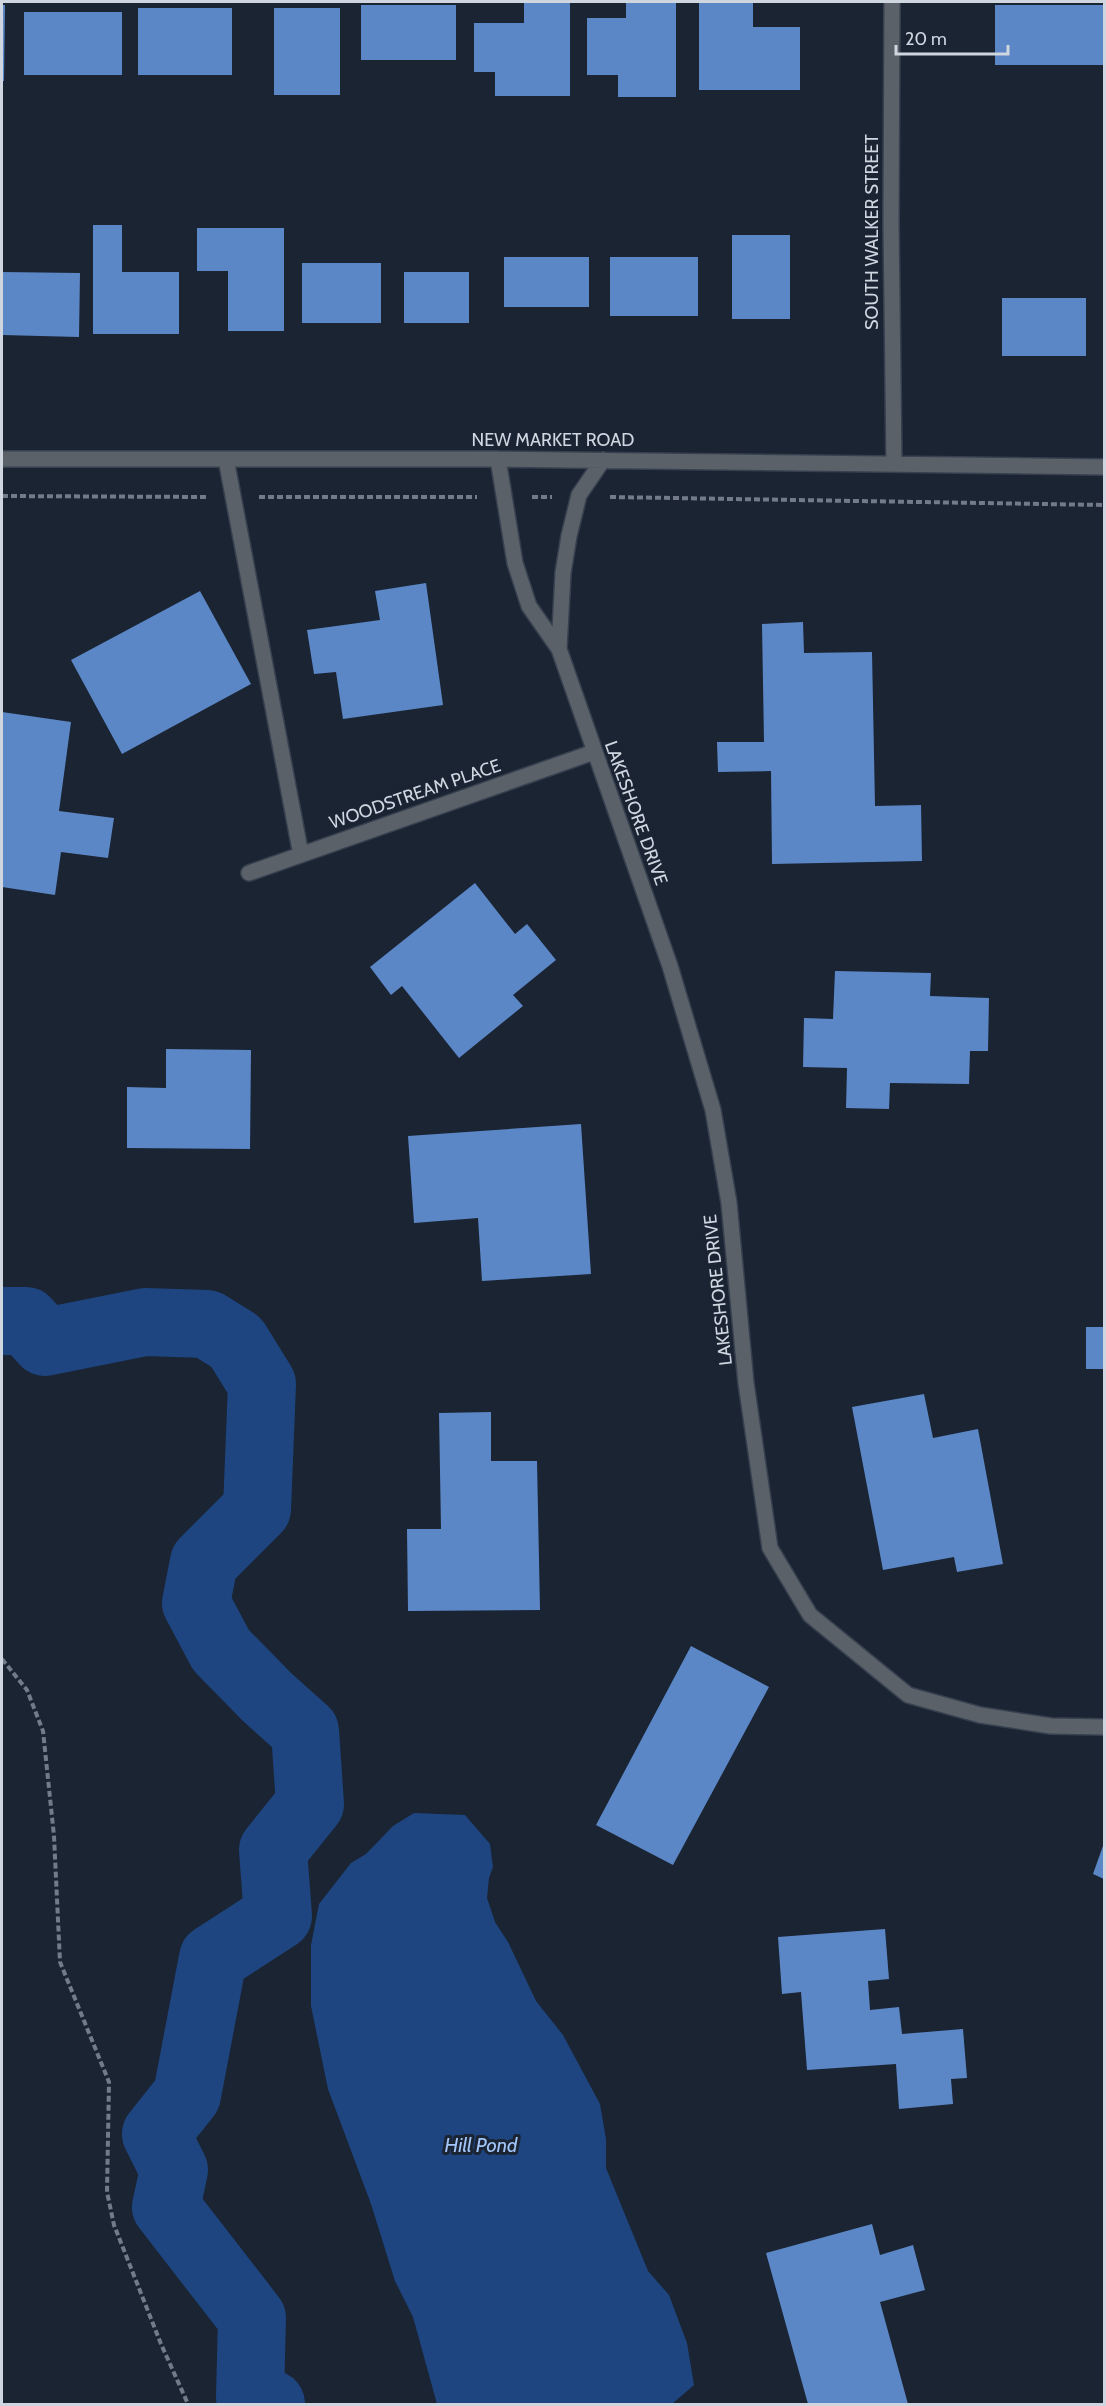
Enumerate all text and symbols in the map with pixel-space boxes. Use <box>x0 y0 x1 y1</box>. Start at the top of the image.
scale bar <box>896 18 1008 56</box>
text: 20 m <box>905 28 947 50</box>
street label: SOUTH WALKER STREET <box>861 134 883 330</box>
street label: NEW MARKET ROAD <box>472 429 634 451</box>
street label: LAKESHORE DRIVE <box>600 738 672 888</box>
street label: WOODSTREAM PLACE <box>326 754 504 834</box>
street label: LAKESHORE DRIVE <box>699 1213 737 1367</box>
water label: Hill Pond <box>445 2133 518 2157</box>

